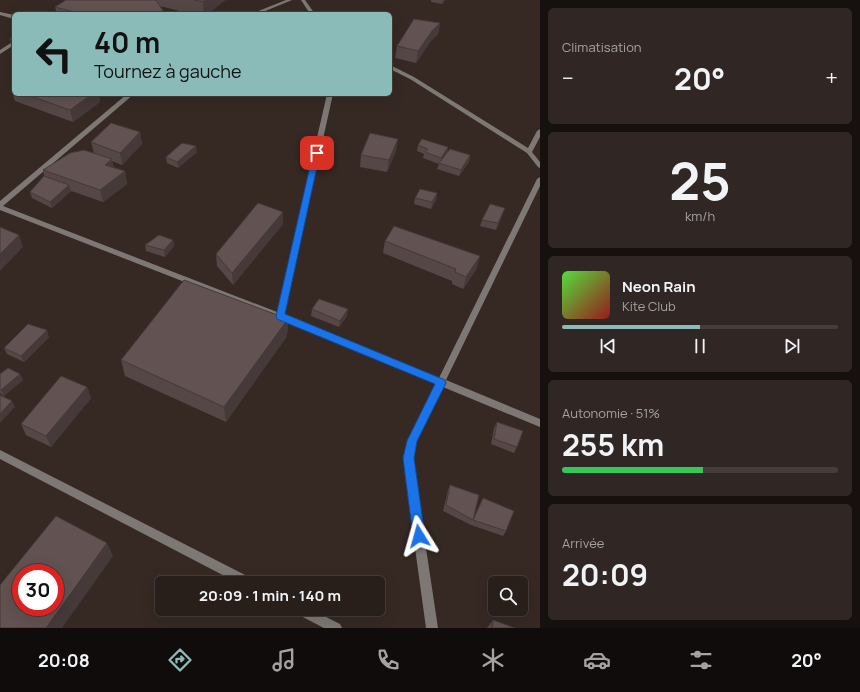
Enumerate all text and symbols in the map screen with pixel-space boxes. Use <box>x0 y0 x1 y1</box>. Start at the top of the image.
text: 40 m <box>94 23 160 61</box>
icon: left <box>28 28 80 80</box>
text: Climatisation <box>562 38 642 56</box>
text: 20° <box>674 58 725 99</box>
text: Tournez à gauche <box>94 59 242 83</box>
text: − <box>562 63 574 93</box>
text: + <box>825 63 838 93</box>
pin <box>300 136 334 170</box>
icon: arrive <box>306 142 328 164</box>
text: 25 <box>669 145 731 216</box>
text: km/h <box>685 207 715 225</box>
text: Neon Rain <box>622 276 696 297</box>
text: Kite Club <box>622 297 676 315</box>
icon: previous <box>597 335 619 357</box>
icon: pause <box>689 335 711 357</box>
icon: next <box>781 335 803 357</box>
text: Autonomie · 51% <box>562 404 660 422</box>
text: 255 km <box>562 424 664 465</box>
position arrow <box>398 515 440 557</box>
text: Arrivée <box>562 534 604 552</box>
text: 20:09 <box>562 554 648 595</box>
speed limit sign: 30 <box>12 564 64 616</box>
map controls <box>488 576 528 616</box>
button: search <box>488 576 528 616</box>
text: 20:09 · 1 min · 140 m <box>199 585 341 606</box>
icon: directions <box>166 646 194 674</box>
icon: music <box>270 646 298 674</box>
icon: phone <box>374 646 402 674</box>
icon: climate <box>479 646 507 674</box>
icon: car <box>583 646 611 674</box>
icon: filters <box>687 646 715 674</box>
text: 20:08 <box>38 648 90 672</box>
text: 20° <box>791 648 822 672</box>

